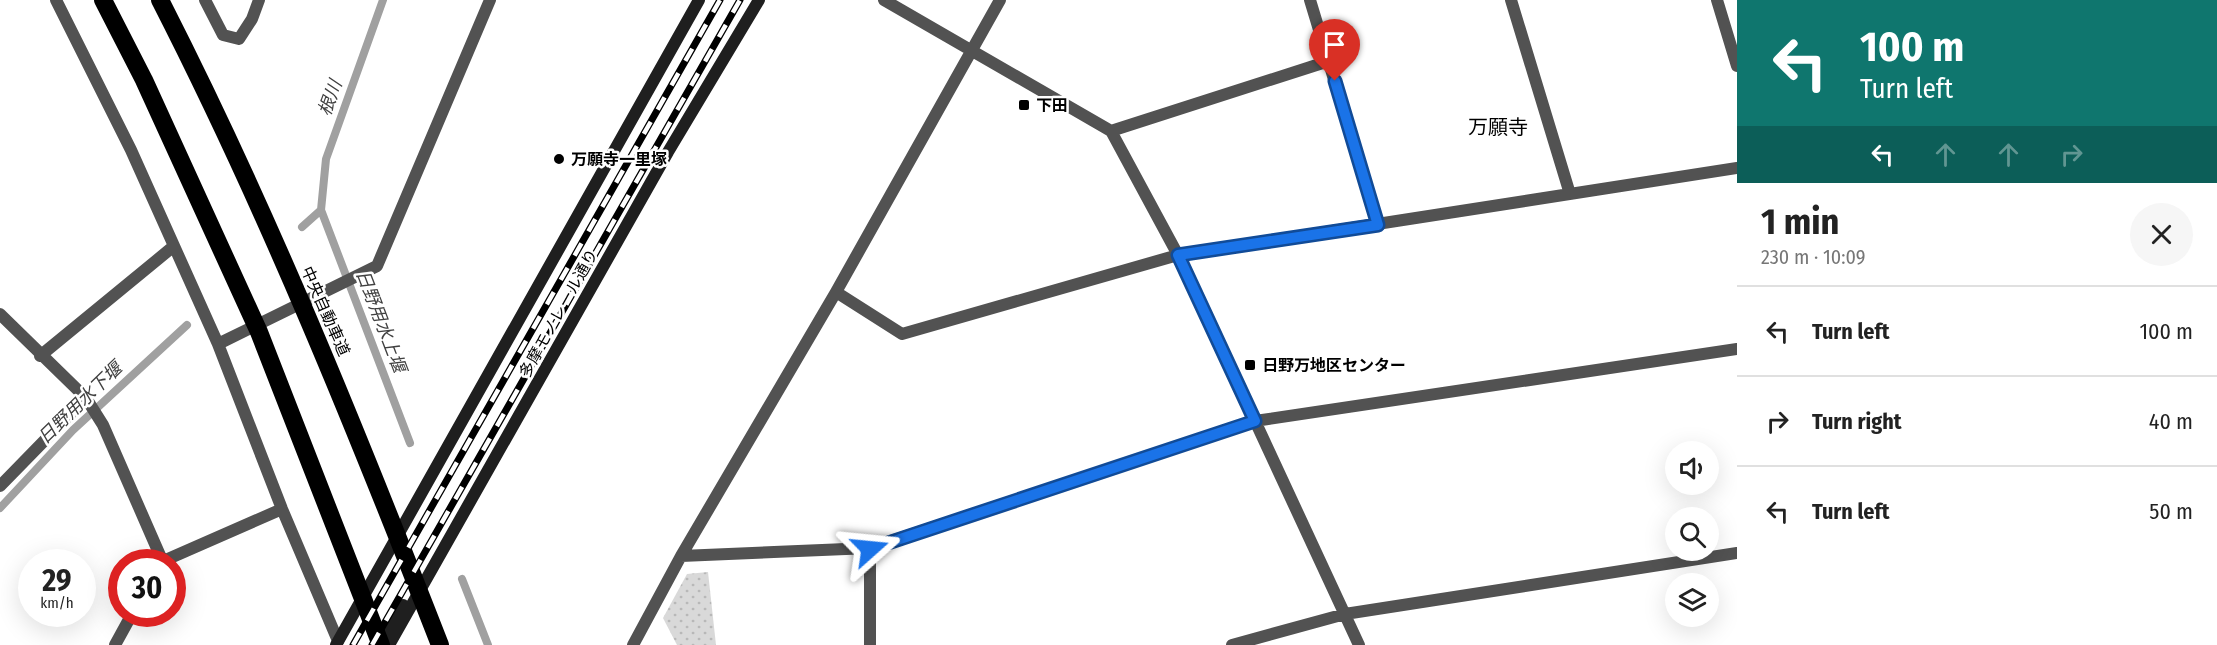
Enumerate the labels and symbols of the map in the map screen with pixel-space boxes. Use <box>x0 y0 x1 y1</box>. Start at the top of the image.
pin <box>1309 19 1360 81</box>
water label: 根川 <box>314 75 347 119</box>
place label: 下田 <box>1036 96 1068 115</box>
marker: 下田 <box>1017 98 1031 112</box>
district label: 万願寺 <box>1468 115 1528 139</box>
place label: 万願寺一里塚 <box>571 150 667 169</box>
marker: 万願寺一里塚 <box>552 152 566 166</box>
street label: 多摩モノレール通り <box>515 246 602 381</box>
street label: 中央自動車道 <box>297 263 354 359</box>
water label: 日野用水上堰 <box>351 267 412 378</box>
water label: 日野用水下堰 <box>34 355 129 448</box>
place label: 日野万地区センター <box>1262 356 1406 375</box>
marker: 日野万地区センター <box>1243 358 1257 372</box>
position arrow <box>838 517 902 581</box>
speed limit sign: 30 <box>108 549 186 627</box>

